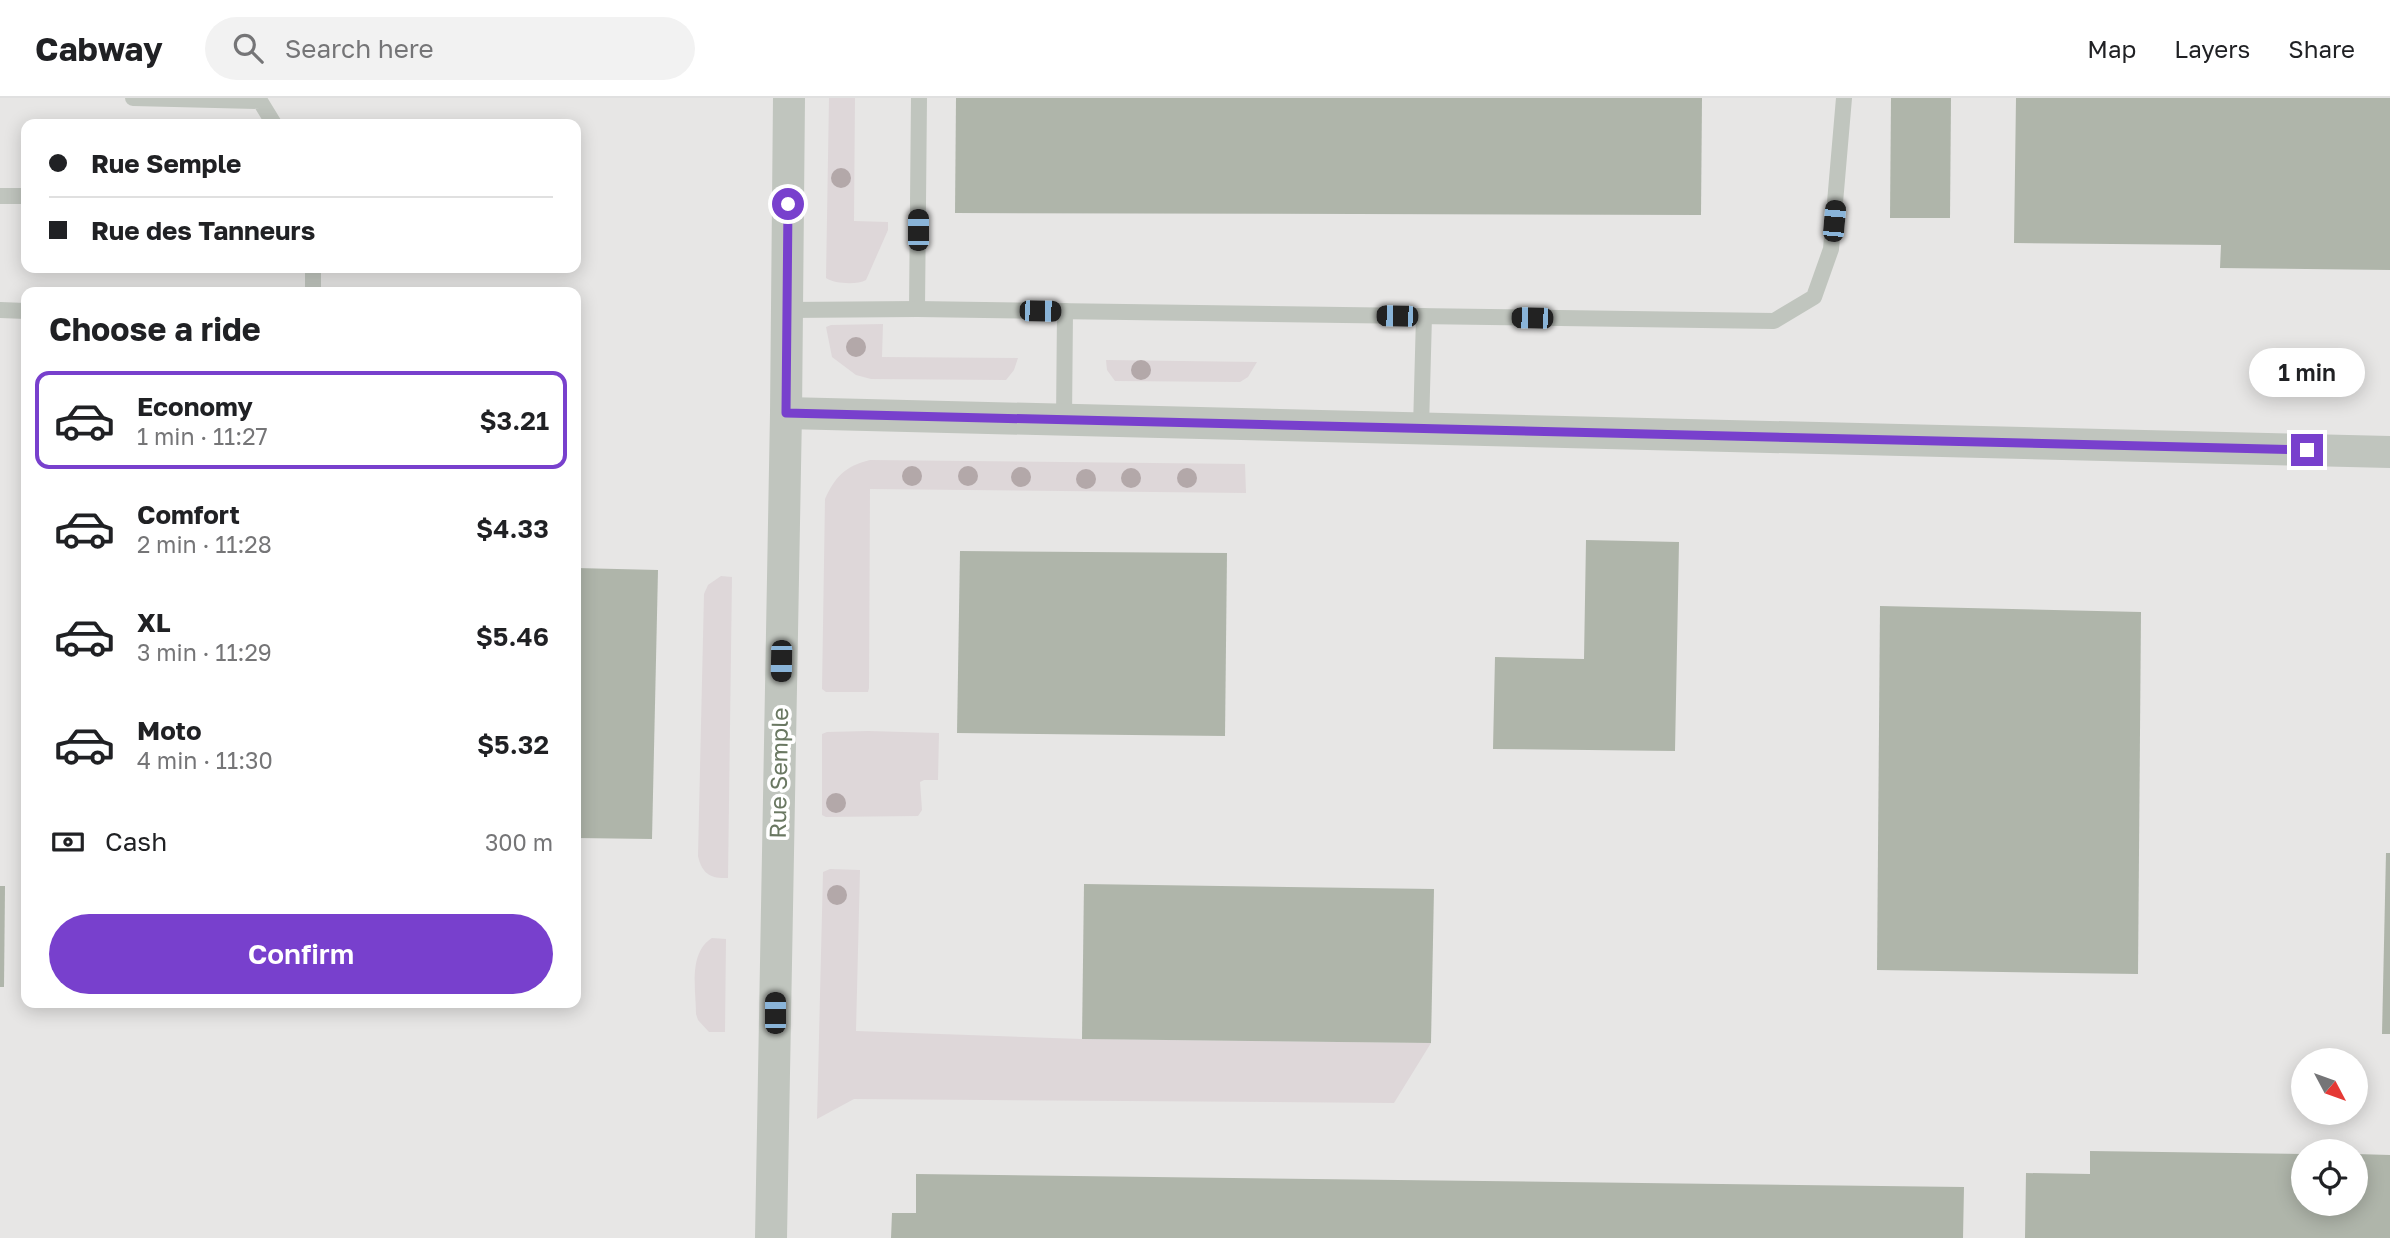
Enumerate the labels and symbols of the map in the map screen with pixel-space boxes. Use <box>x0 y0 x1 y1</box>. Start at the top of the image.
route start <box>772 188 804 220</box>
car <box>1822 199 1847 243</box>
car <box>908 209 929 251</box>
car <box>1019 300 1062 322</box>
car <box>1376 305 1419 327</box>
car <box>1511 307 1554 329</box>
callout: 1 min <box>2249 348 2365 398</box>
route end <box>2291 434 2323 466</box>
car <box>771 640 792 682</box>
street label: Rue Semple <box>763 707 793 839</box>
car <box>765 992 786 1034</box>
north arrow <box>2291 1048 2368 1125</box>

